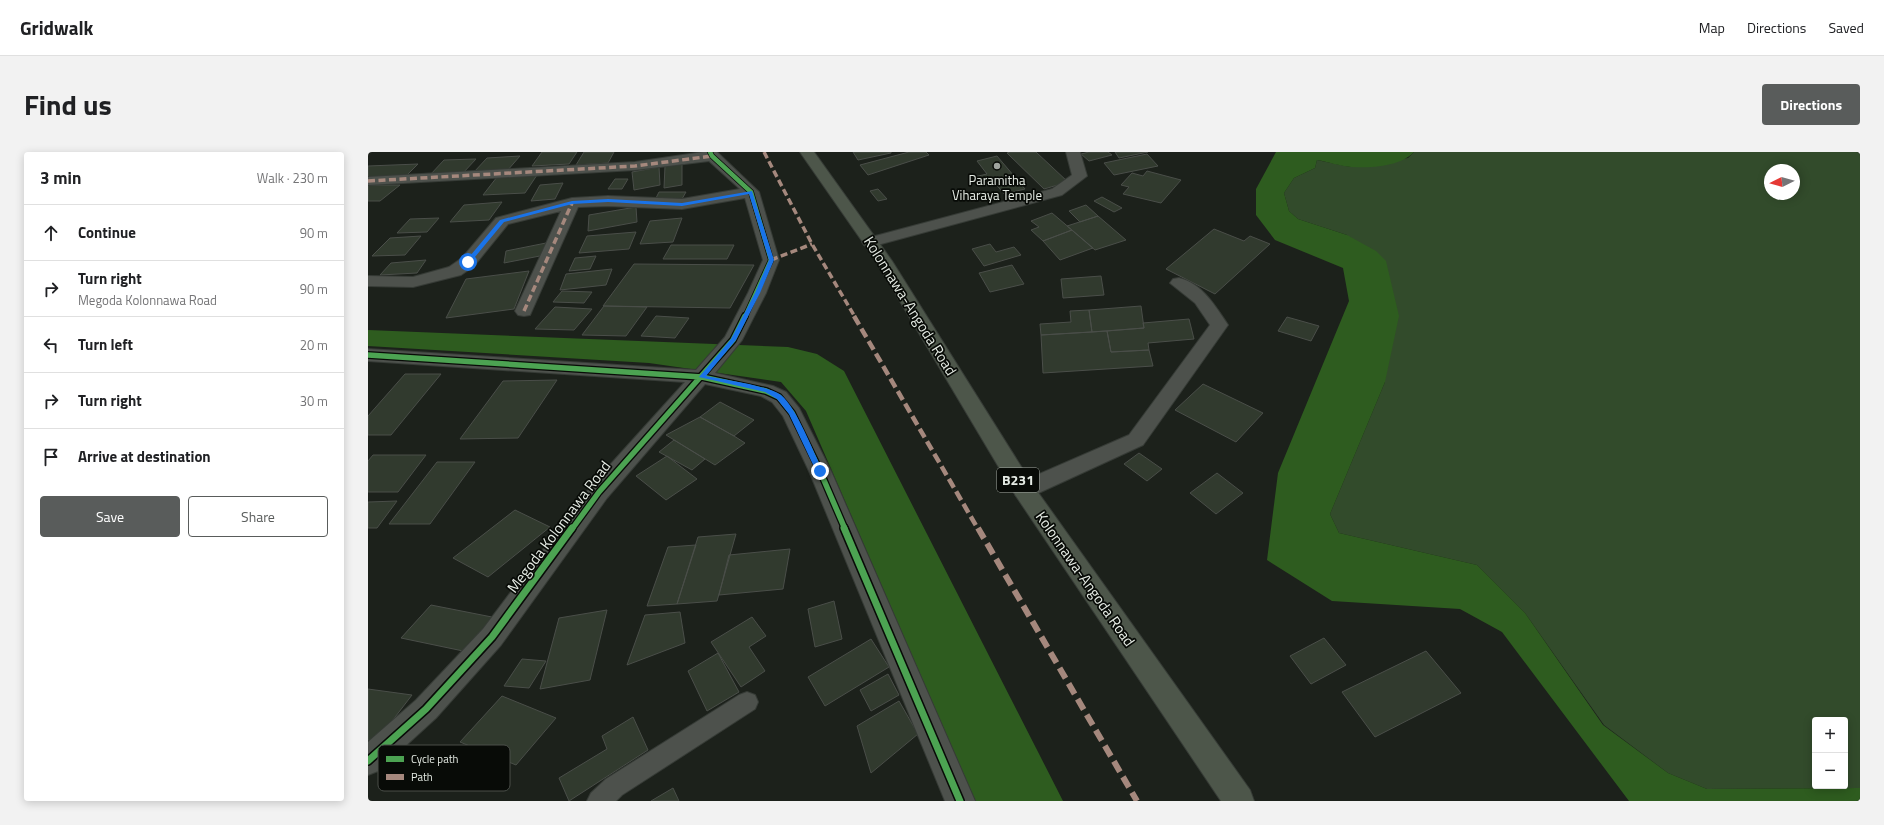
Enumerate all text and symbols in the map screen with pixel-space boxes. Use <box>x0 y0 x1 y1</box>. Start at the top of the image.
text: Gridwalk <box>20 13 93 42</box>
text: Map <box>1699 17 1725 38</box>
text: Directions <box>1747 17 1806 38</box>
text: Saved <box>1828 17 1864 38</box>
text: Find us <box>24 83 112 126</box>
button: Directions <box>1762 84 1860 125</box>
marker: Paramitha Viharaya Temple <box>992 161 1002 171</box>
north arrow <box>1764 164 1800 200</box>
text: 3 min <box>40 165 81 191</box>
text: Walk · 230 m <box>257 168 328 188</box>
place label: Paramitha Viharaya Temple <box>952 170 1042 205</box>
text: Continue <box>78 221 136 244</box>
icon: ahead <box>40 222 62 244</box>
text: 90 m <box>300 223 328 243</box>
street label: Kolonnawa-Angoda Road <box>858 232 963 380</box>
route start <box>459 253 477 271</box>
text: Turn right <box>78 267 142 290</box>
icon: right <box>40 278 62 300</box>
text: 90 m <box>300 279 328 299</box>
text: Megoda Kolonnawa Road <box>78 290 217 310</box>
text: Turn left <box>78 333 133 356</box>
icon: left <box>40 334 62 356</box>
text: 20 m <box>300 335 328 355</box>
text: Turn right <box>78 389 142 412</box>
icon: right <box>40 390 62 412</box>
text: 30 m <box>300 391 328 411</box>
text: Arrive at destination <box>78 445 211 468</box>
icon: arrive <box>40 446 62 468</box>
street label: Megoda Kolonnawa Road <box>501 456 616 598</box>
route end <box>811 462 829 480</box>
road number: B231 <box>997 468 1039 492</box>
button: Save <box>40 496 180 537</box>
button: Share <box>188 496 328 537</box>
street label: Kolonnawa-Angoda Road <box>1030 506 1141 651</box>
map controls <box>1812 717 1848 789</box>
button: + <box>1812 717 1848 753</box>
legend <box>378 745 510 791</box>
text: Cycle path <box>411 751 459 767</box>
button: − <box>1812 753 1848 789</box>
text: Path <box>411 769 433 785</box>

